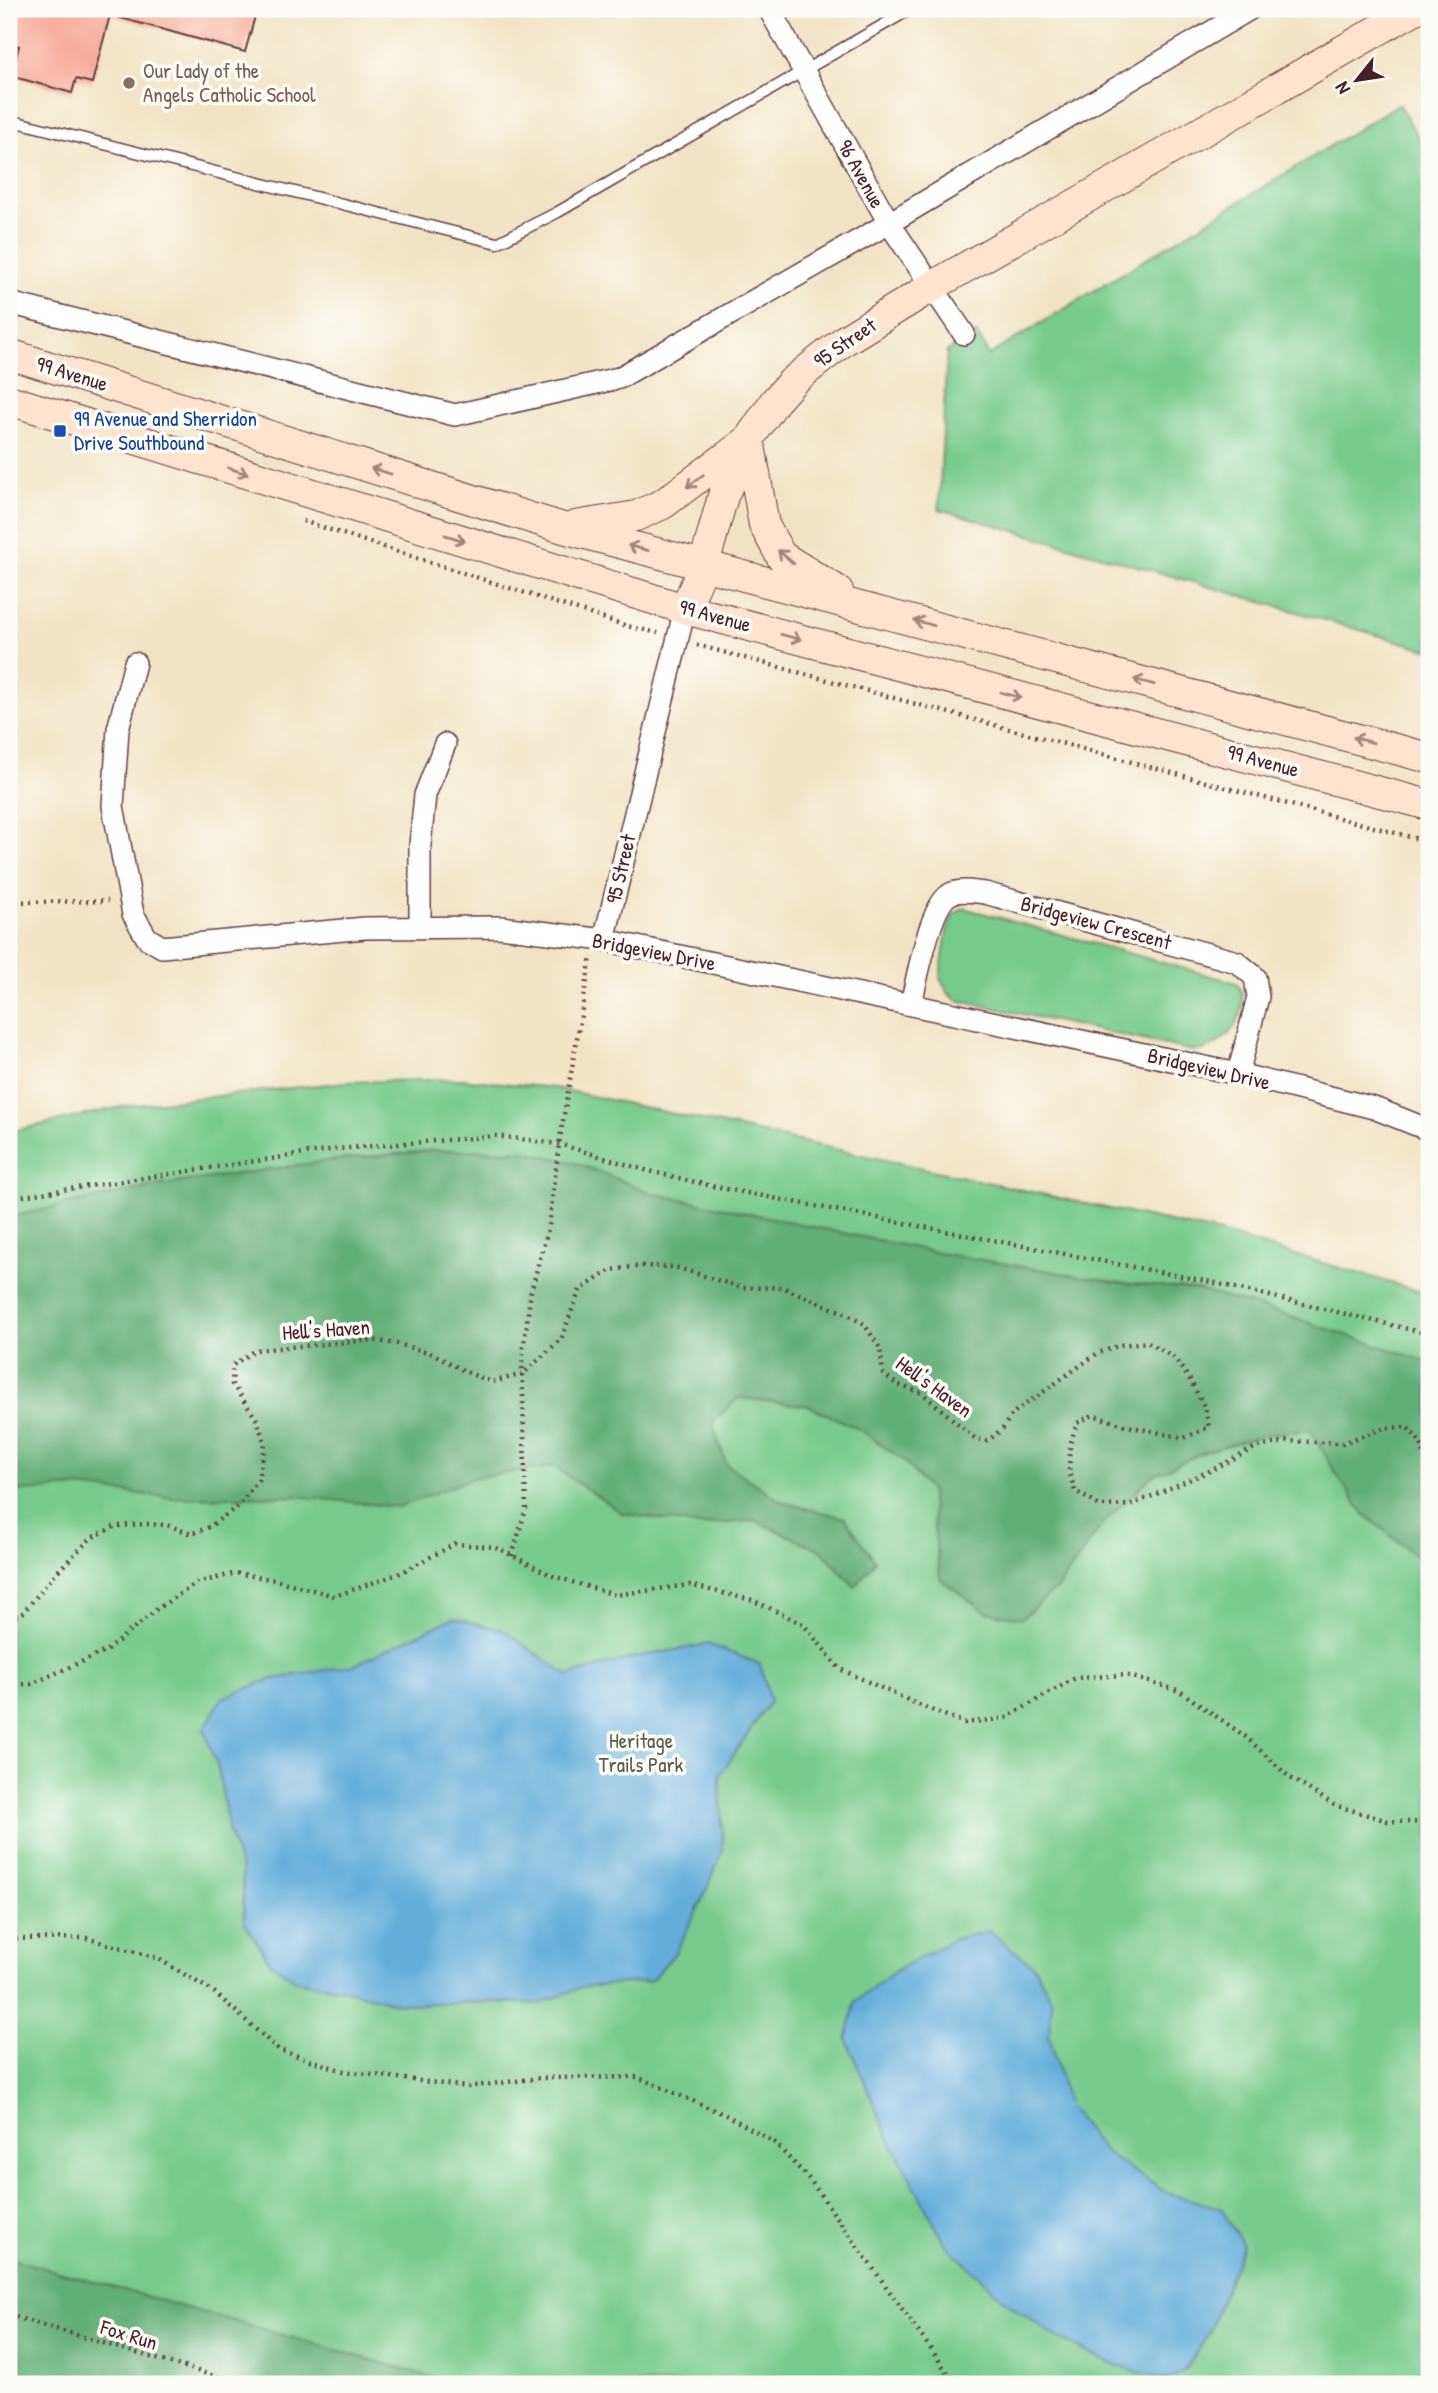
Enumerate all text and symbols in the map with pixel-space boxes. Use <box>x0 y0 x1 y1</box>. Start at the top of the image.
north arrow <box>1322 46 1392 116</box>
place label: Our Lady of the Angels Catholic School <box>143 56 316 109</box>
marker: Our Lady of the Angels Catholic School <box>121 75 137 91</box>
text: N <box>1328 78 1356 99</box>
street label: 96 Avenue <box>831 134 892 213</box>
street label: 95 Street <box>808 310 882 375</box>
street label: 99 Avenue <box>33 349 112 398</box>
place label: 99 Avenue and Sherridon Drive Southbound <box>74 404 257 457</box>
marker: 99 Avenue and Sherridon Drive Southbound <box>52 423 68 439</box>
one-way arrow <box>371 464 393 476</box>
one-way arrow <box>227 465 249 478</box>
one-way arrow <box>686 474 705 489</box>
one-way arrow <box>444 532 466 545</box>
one-way arrow <box>627 540 649 553</box>
one-way arrow <box>777 549 795 565</box>
street label: 99 Avenue <box>676 592 754 639</box>
one-way arrow <box>913 616 936 629</box>
one-way arrow <box>780 631 802 644</box>
one-way arrow <box>1133 674 1155 687</box>
one-way arrow <box>1000 689 1022 702</box>
one-way arrow <box>1352 733 1374 746</box>
street label: 99 Avenue <box>1224 737 1302 784</box>
street label: 95 Street <box>598 831 643 906</box>
street label: Bridgeview Crescent <box>1018 889 1175 957</box>
street label: Bridgeview Drive <box>590 925 718 978</box>
street label: Bridgeview Drive <box>1145 1040 1273 1097</box>
street label: Hell's Haven <box>281 1312 371 1347</box>
street label: Hell's Haven <box>890 1349 978 1424</box>
park label: Heritage Trails Park <box>599 1726 684 1779</box>
street label: Fox Run <box>96 2312 161 2357</box>

